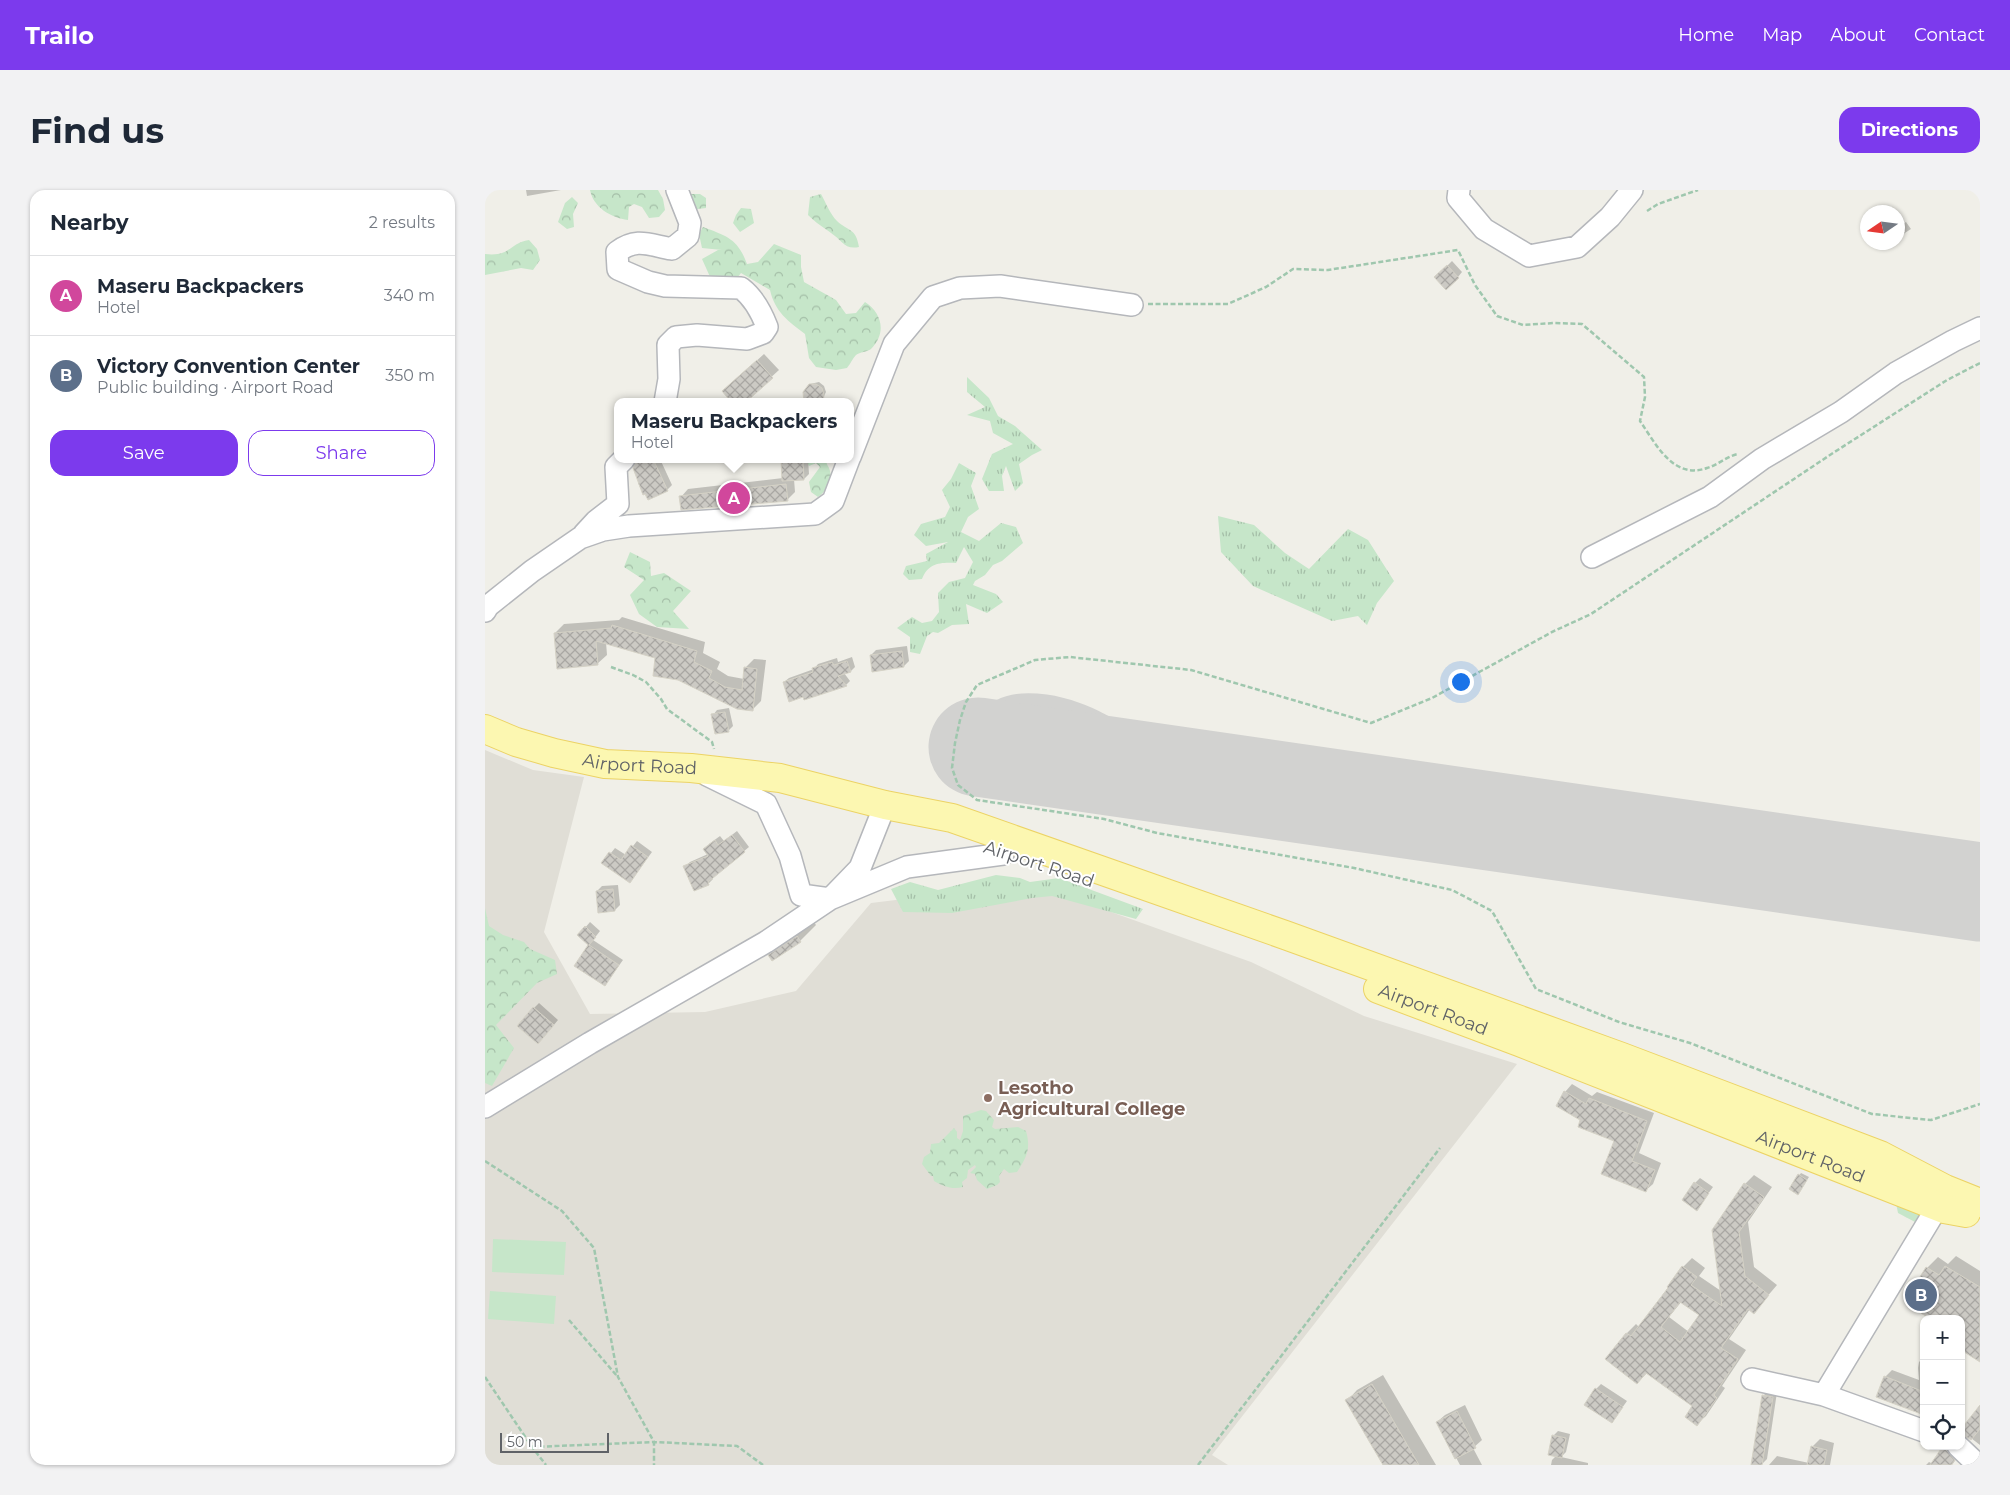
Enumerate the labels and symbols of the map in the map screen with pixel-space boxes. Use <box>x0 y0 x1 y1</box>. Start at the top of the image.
north arrow <box>1860 205 1905 250</box>
pin: A <box>718 479 750 517</box>
your location <box>1448 669 1474 695</box>
street label: Airport Road <box>580 748 698 779</box>
street label: Airport Road <box>981 836 1097 892</box>
street label: Airport Road <box>1376 979 1491 1040</box>
place label: Lesotho Agricultural College <box>997 1077 1185 1120</box>
marker: Lesotho Agricultural College <box>982 1092 994 1104</box>
street label: Airport Road <box>1753 1125 1868 1188</box>
pin: B <box>1905 1276 1937 1314</box>
scale bar <box>500 1430 609 1453</box>

